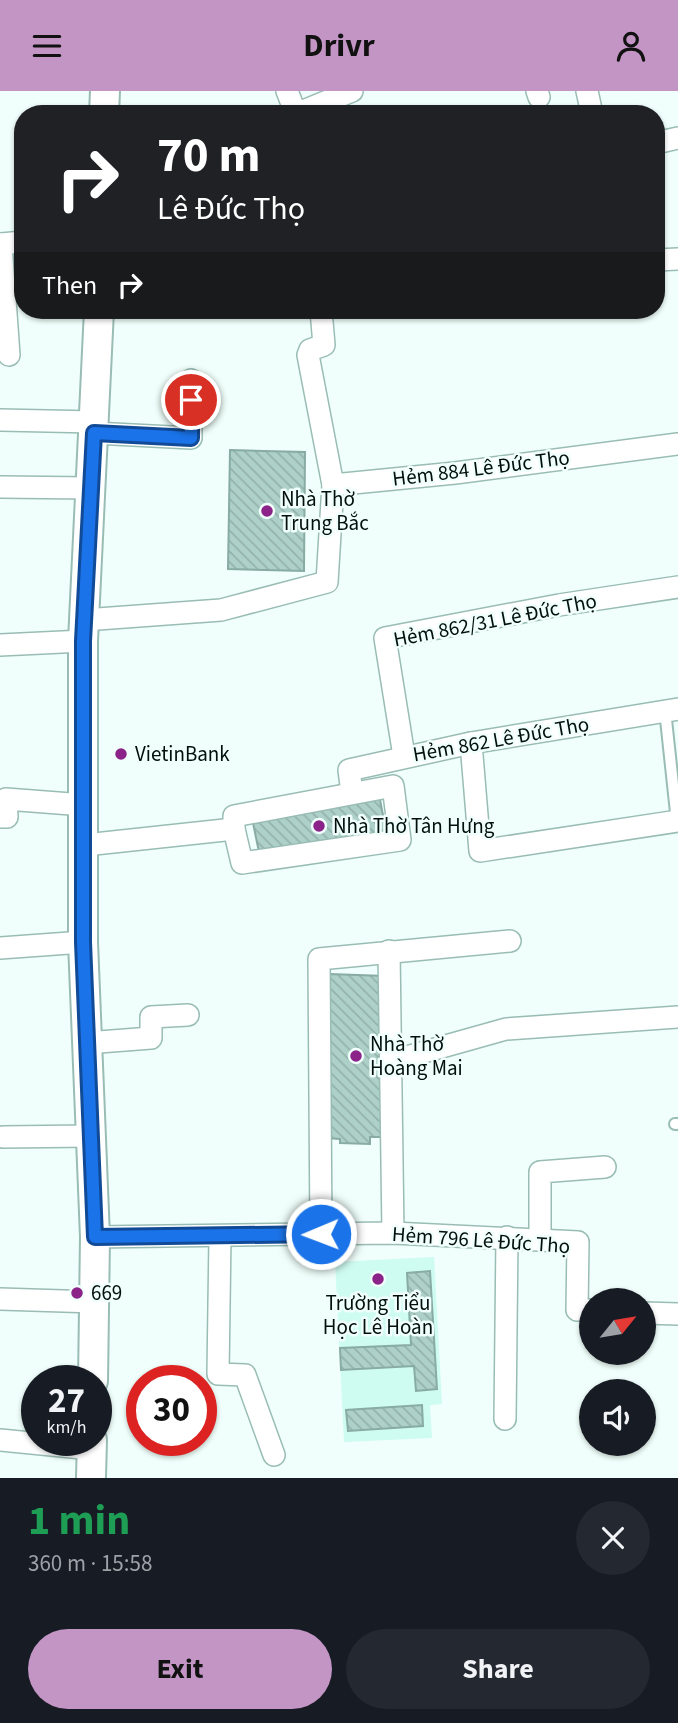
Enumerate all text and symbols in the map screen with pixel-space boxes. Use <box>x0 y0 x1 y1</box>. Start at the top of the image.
text: Drivr <box>303 23 375 69</box>
icon: menu <box>28 27 66 65</box>
icon: person <box>612 27 650 65</box>
text: 70 m <box>157 121 261 191</box>
icon: right <box>42 133 133 224</box>
text: Lê Đức Thọ <box>157 186 305 232</box>
icon: right <box>111 266 149 304</box>
text: Then <box>42 267 97 304</box>
pin <box>161 370 221 430</box>
icon: arrive <box>172 381 210 419</box>
street label: Hẻm 884 Lê Đức Thọ <box>391 442 571 494</box>
place label: Nhà Thờ Trung Bắc <box>281 484 369 538</box>
marker: Nhà Thờ Trung Bắc <box>259 503 275 519</box>
street label: Hẻm 862/31 Lê Đức Thọ <box>391 586 599 654</box>
street label: Hẻm 862 Lê Đức Thọ <box>411 709 591 769</box>
place label: VietinBank <box>135 739 230 769</box>
marker: VietinBank <box>113 746 129 762</box>
place label: Nhà Thờ Tân Hưng <box>333 811 495 841</box>
marker: Nhà Thờ Tân Hưng <box>311 818 327 834</box>
place label: Nhà Thờ Hoàng Mai <box>370 1029 463 1083</box>
marker: Nhà Thờ Hoàng Mai <box>348 1048 364 1064</box>
position arrow <box>284 1197 358 1271</box>
street label: Hẻm 796 Lê Đức Thọ <box>391 1219 571 1261</box>
marker: Trường Tiểu Học Lê Hoàn <box>370 1271 386 1287</box>
place label: 669 <box>91 1278 122 1308</box>
marker: 669 <box>69 1285 85 1301</box>
place label: Trường Tiểu Học Lê Hoàn <box>323 1288 433 1342</box>
north arrow <box>579 1288 656 1365</box>
map controls <box>579 1288 656 1456</box>
speed limit sign: 30 <box>126 1365 217 1456</box>
text: 27 <box>48 1376 85 1426</box>
button: sound <box>579 1379 656 1456</box>
text: km/h <box>47 1415 86 1440</box>
text: 1 min <box>28 1491 130 1551</box>
button: close <box>576 1501 650 1575</box>
text: 360 m · 15:58 <box>28 1547 152 1580</box>
button: Exit <box>28 1629 332 1709</box>
button: Share <box>346 1629 650 1709</box>

